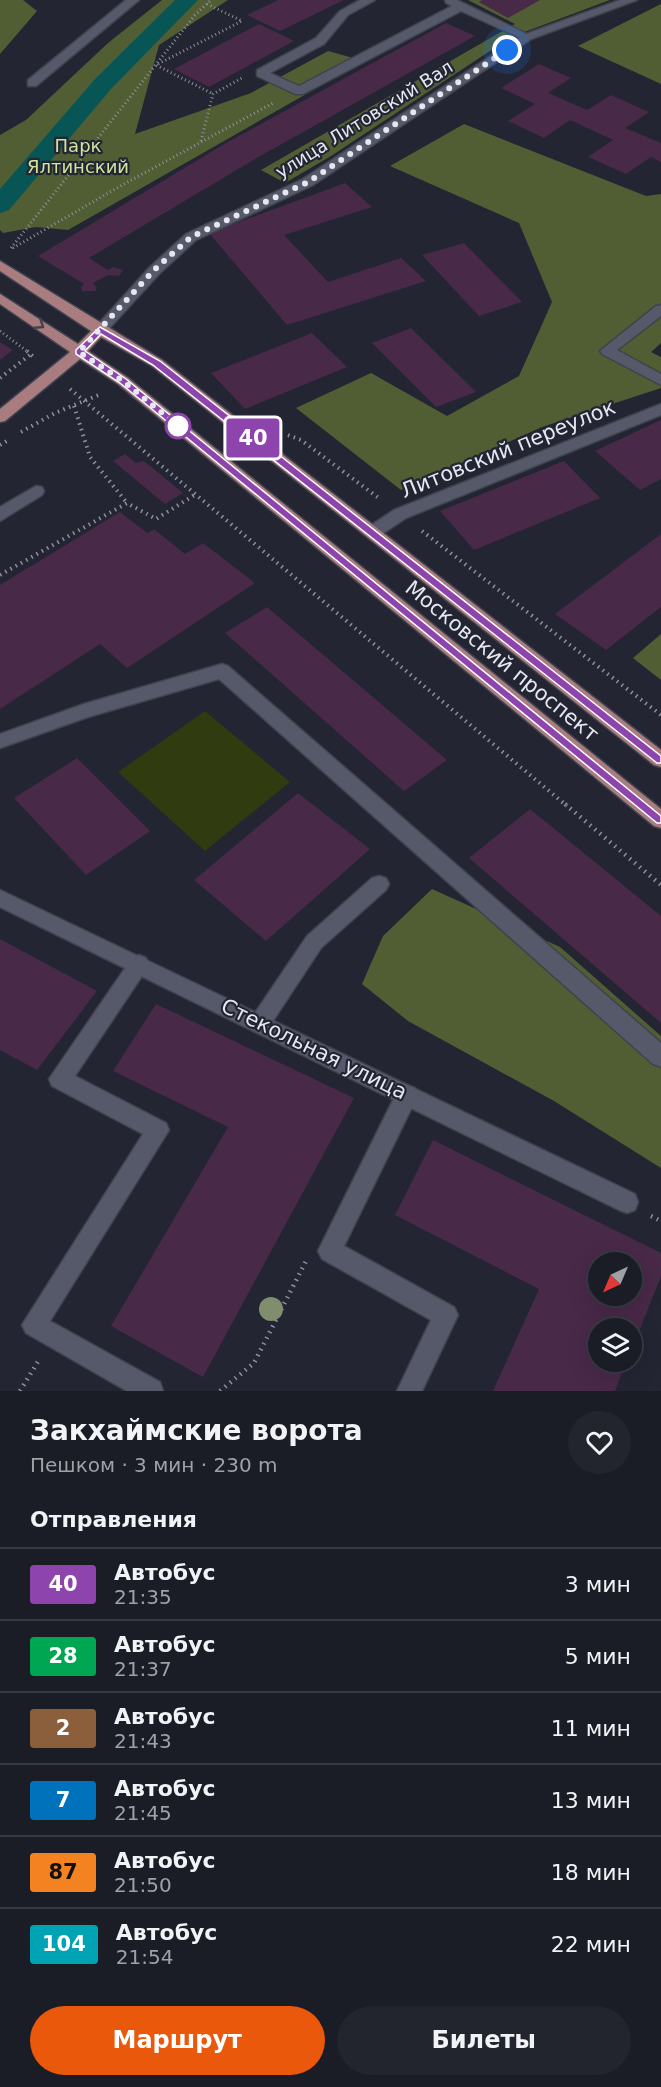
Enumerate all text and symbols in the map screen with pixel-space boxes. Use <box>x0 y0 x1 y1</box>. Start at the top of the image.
your location <box>492 35 522 65</box>
street label: улица Литовский Вал <box>272 56 456 182</box>
park label: Парк Ялтинский <box>27 135 129 177</box>
one-way arrow <box>34 317 44 329</box>
street label: Литовский переулок <box>397 395 619 503</box>
unlabelled marker <box>165 413 191 439</box>
line badge: 40 <box>226 418 280 458</box>
text: 40 <box>238 426 268 450</box>
street label: Московский проспект <box>401 576 603 746</box>
street label: Стекольная улица <box>217 994 411 1104</box>
north arrow <box>588 1252 642 1306</box>
map controls <box>588 1252 642 1372</box>
button: layers <box>588 1318 642 1372</box>
button: heart <box>568 1411 631 1474</box>
text: Закхаймские ворота <box>30 1414 363 1447</box>
text: Пешком · 3 мин · 230 m <box>30 1453 277 1477</box>
text: Отправления <box>30 1507 197 1532</box>
text: Автобус <box>114 1560 216 1585</box>
text: 40 <box>48 1572 78 1596</box>
text: 3 мин <box>565 1572 631 1597</box>
text: 21:35 <box>114 1585 172 1609</box>
text: Автобус <box>114 1632 216 1657</box>
text: 28 <box>48 1644 78 1668</box>
text: 5 мин <box>565 1644 631 1669</box>
text: 21:37 <box>114 1657 172 1681</box>
text: Автобус <box>114 1704 216 1729</box>
text: 2 <box>56 1716 70 1740</box>
text: 11 мин <box>551 1716 631 1741</box>
text: 21:43 <box>114 1729 172 1753</box>
text: Автобус <box>114 1776 216 1801</box>
text: 7 <box>56 1788 70 1812</box>
text: 13 мин <box>551 1788 631 1813</box>
text: 21:45 <box>114 1801 172 1825</box>
text: Автобус <box>114 1848 216 1873</box>
text: 87 <box>48 1860 78 1884</box>
text: 18 мин <box>551 1860 631 1885</box>
text: 21:50 <box>114 1873 172 1897</box>
text: Автобус <box>116 1920 217 1945</box>
text: 104 <box>42 1932 86 1956</box>
text: 22 мин <box>551 1932 631 1957</box>
text: 21:54 <box>116 1945 173 1969</box>
button: Маршрут <box>30 2006 325 2075</box>
button: Билеты <box>337 2006 631 2075</box>

